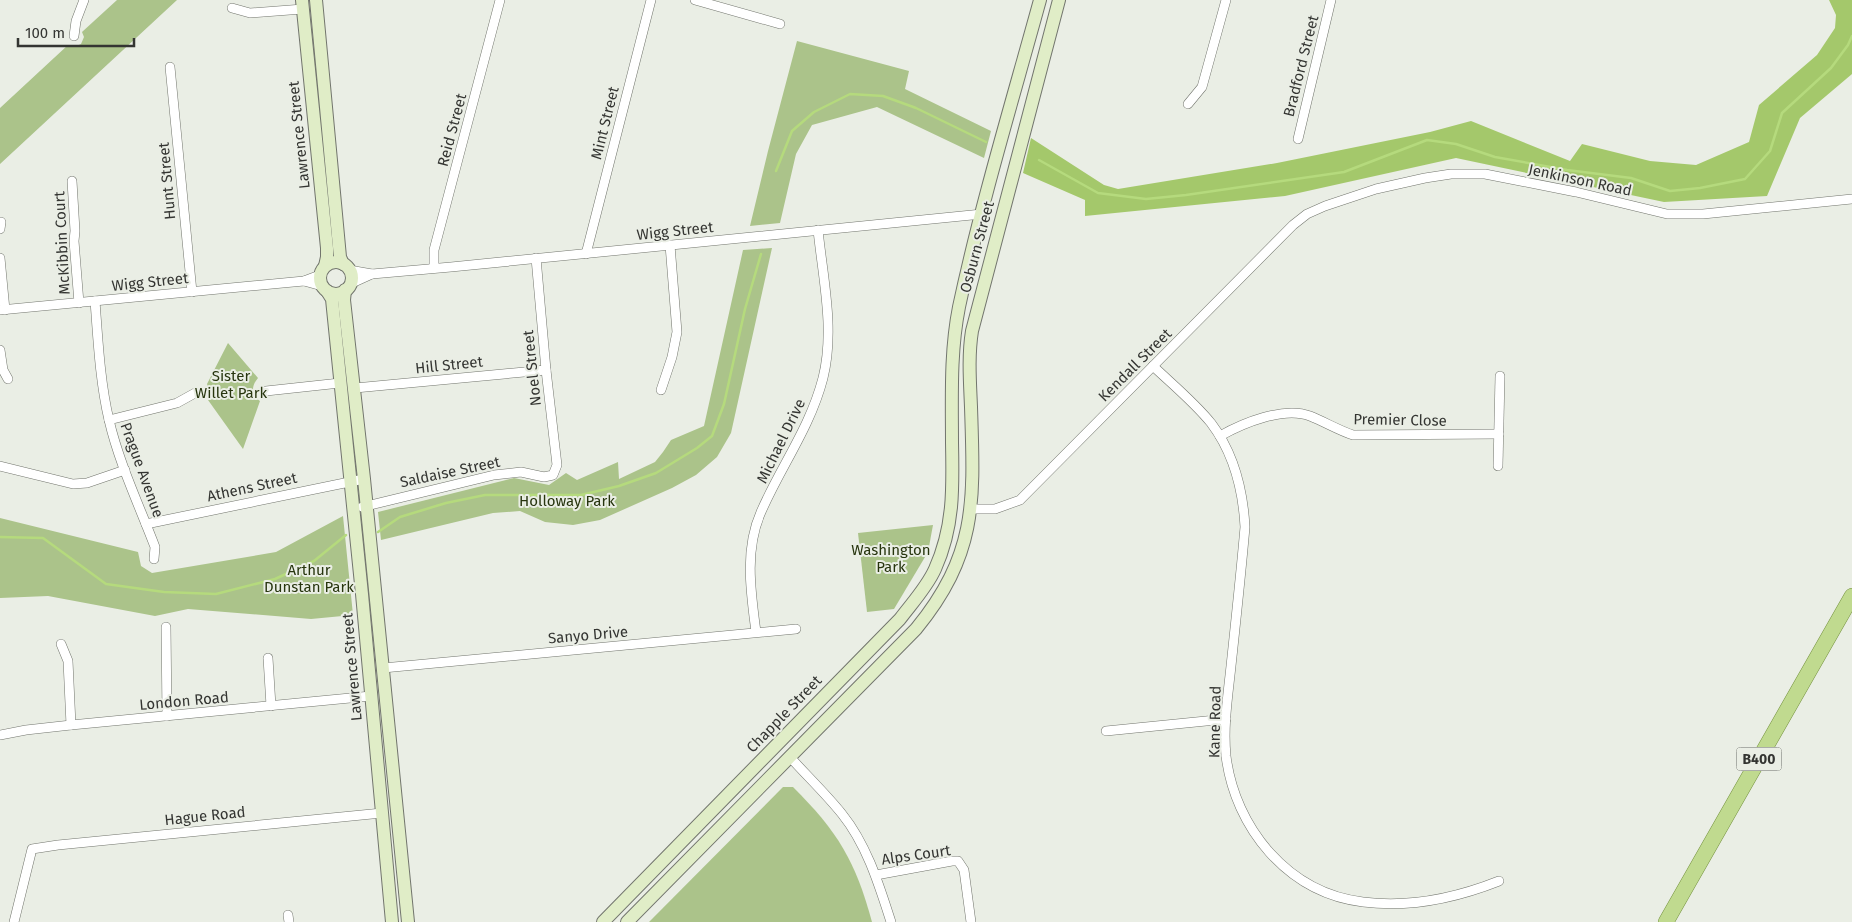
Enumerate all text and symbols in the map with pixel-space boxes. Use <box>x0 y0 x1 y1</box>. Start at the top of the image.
street label: Bradford Street <box>1280 13 1322 119</box>
scale bar <box>18 15 134 47</box>
text: 100 m <box>25 24 65 42</box>
street label: Lawrence Street <box>284 80 314 190</box>
street label: Mint Street <box>587 84 623 161</box>
street label: Reid Street <box>434 91 471 169</box>
street label: Hunt Street <box>155 141 179 221</box>
street label: Jenkinson Road <box>1527 160 1633 200</box>
street label: McKibbin Court <box>50 190 74 295</box>
street label: Osburn Street <box>956 199 998 295</box>
street label: Wigg Street <box>636 218 715 244</box>
street label: Wigg Street <box>111 269 190 295</box>
street label: Kendall Street <box>1095 324 1176 405</box>
street label: Noel Street <box>519 329 545 407</box>
street label: Hill Street <box>414 352 484 377</box>
park label: Sister Willet Park <box>195 367 268 402</box>
street label: Michael Drive <box>753 396 809 486</box>
street label: Premier Close <box>1353 410 1447 430</box>
street label: Prague Avenue <box>116 420 168 520</box>
street label: Saldaise Street <box>398 453 502 491</box>
street label: Athens Street <box>205 469 299 505</box>
park label: Holloway Park <box>519 492 615 510</box>
park label: Washington Park <box>851 541 931 576</box>
park label: Arthur Dunstan Park <box>264 561 354 596</box>
street label: Lawrence Street <box>338 612 366 722</box>
street label: Sanyo Drive <box>547 623 629 647</box>
street label: Chapple Street <box>743 671 826 756</box>
street label: Kane Road <box>1205 686 1225 758</box>
street label: London Road <box>139 688 229 714</box>
road number: B400 <box>1736 748 1782 771</box>
street label: Hague Road <box>164 803 246 829</box>
street label: Alps Court <box>880 841 952 869</box>

